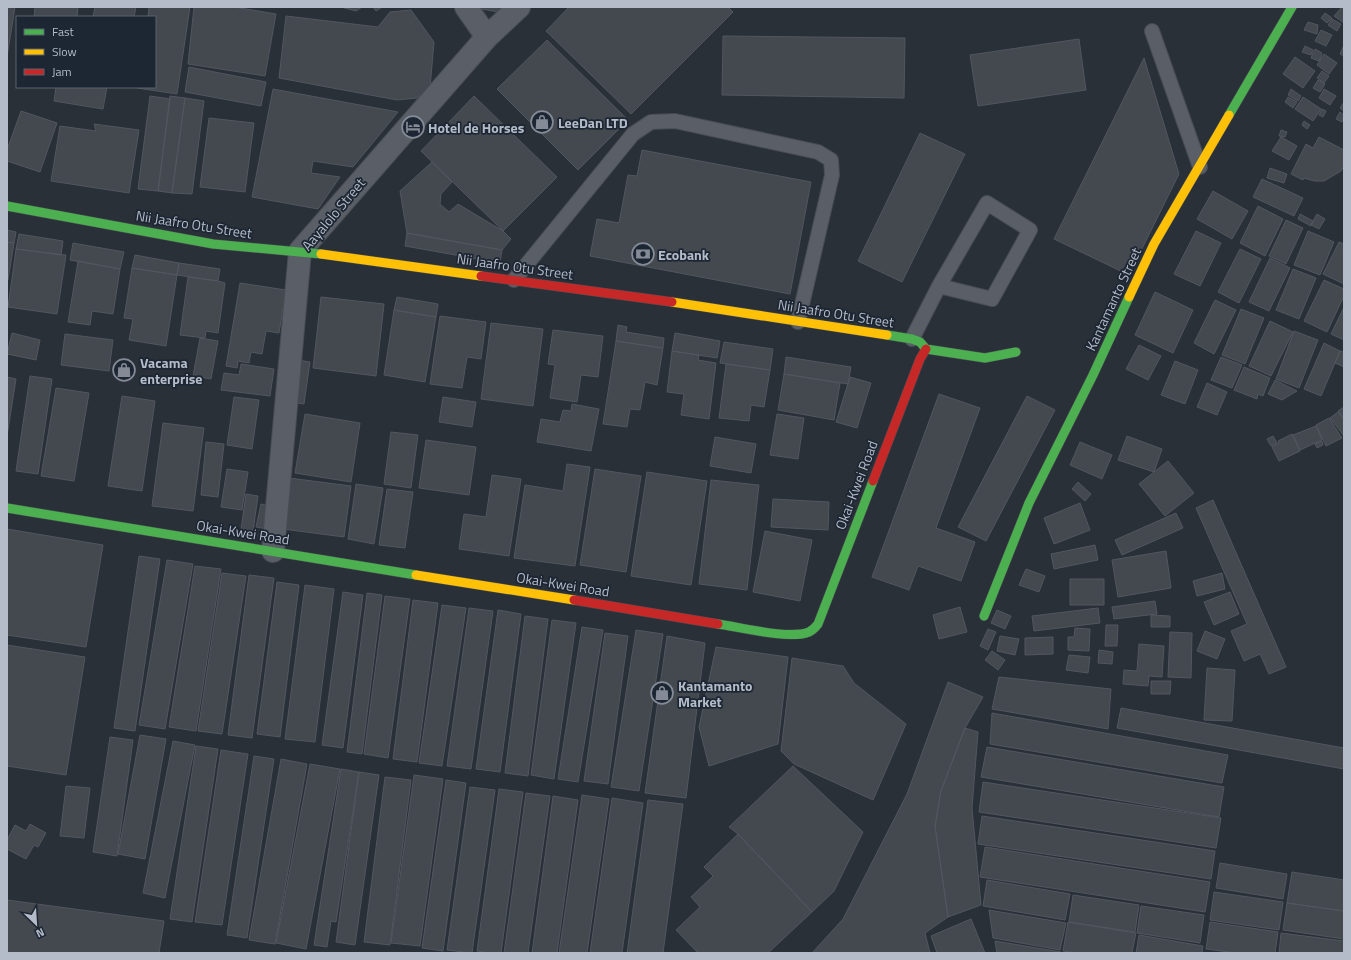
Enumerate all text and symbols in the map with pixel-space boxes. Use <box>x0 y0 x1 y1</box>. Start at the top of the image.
legend <box>16 16 156 88</box>
text: Fast <box>52 22 75 41</box>
text: Slow <box>52 42 77 61</box>
text: Jam <box>52 62 72 81</box>
shop icon: LeeDan LTD <box>529 109 555 135</box>
place label: LeeDan LTD <box>558 112 628 133</box>
hotel icon: Hotel de Horses <box>400 114 426 140</box>
place label: Hotel de Horses <box>428 117 525 138</box>
street label: Aayalolo Street <box>296 173 370 255</box>
street label: Nii Jaafro Otu Street <box>134 204 254 244</box>
bank icon: Ecobank <box>630 241 656 267</box>
place label: Ecobank <box>658 244 710 265</box>
street label: Kantamanto Street <box>1080 244 1146 354</box>
street label: Nii Jaafro Otu Street <box>455 247 575 285</box>
street label: Nii Jaafro Otu Street <box>776 293 896 333</box>
place label: Vacama enterprise <box>140 352 203 389</box>
shop icon: Vacama enterprise <box>111 357 137 383</box>
street label: Okai-Kwei Road <box>829 437 883 533</box>
street label: Okai-Kwei Road <box>195 514 291 550</box>
street label: Okai-Kwei Road <box>515 566 611 602</box>
place label: Kantamanto Market <box>678 675 753 712</box>
shop icon: Kantamanto Market <box>649 680 675 706</box>
north arrow <box>16 904 56 944</box>
text: N <box>33 924 47 942</box>

